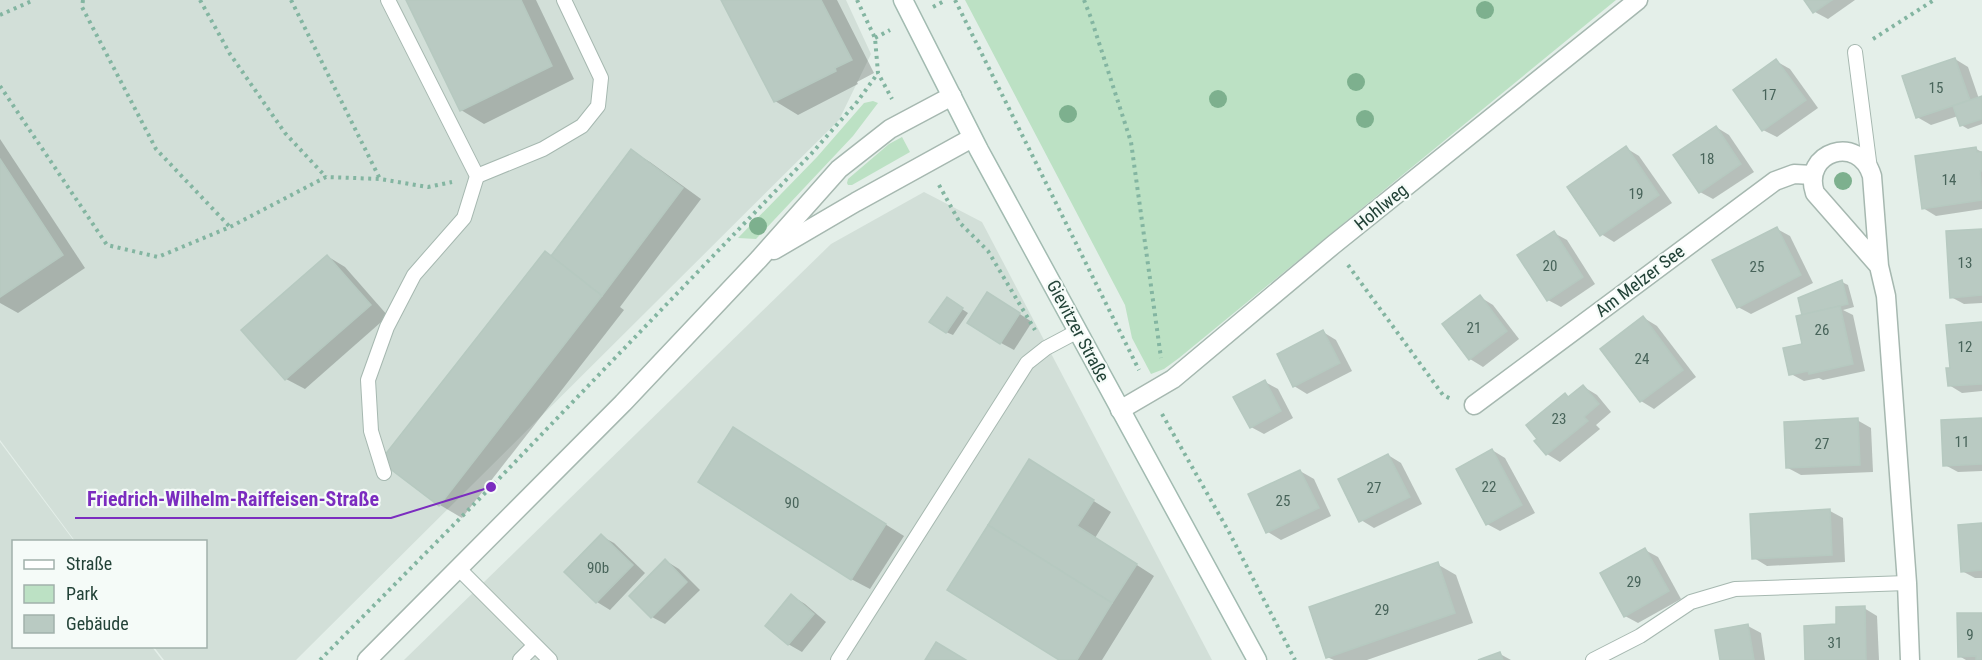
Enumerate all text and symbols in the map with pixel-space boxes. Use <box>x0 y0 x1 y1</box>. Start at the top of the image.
house number: 15 <box>1929 79 1943 97</box>
house number: 17 <box>1762 86 1776 104</box>
house number: 18 <box>1700 150 1714 168</box>
house number: 14 <box>1942 171 1956 189</box>
street label: Hohlweg <box>1350 179 1411 234</box>
house number: 19 <box>1629 185 1643 203</box>
street label: Am Melzer See <box>1591 240 1688 321</box>
house number: 13 <box>1958 254 1972 272</box>
house number: 20 <box>1543 257 1557 275</box>
house number: 25 <box>1750 258 1764 276</box>
street label: Gievitzer Straße <box>1043 276 1114 385</box>
house number: 21 <box>1467 319 1481 337</box>
house number: 26 <box>1815 321 1829 339</box>
house number: 12 <box>1958 338 1972 356</box>
house number: 24 <box>1635 350 1649 368</box>
house number: 23 <box>1552 410 1566 428</box>
house number: 11 <box>1955 433 1969 451</box>
house number: 27 <box>1815 435 1829 453</box>
house number: 22 <box>1482 478 1496 496</box>
house number: 27 <box>1367 479 1381 497</box>
callout: Friedrich-Wilhelm-Raiffeisen-Straße <box>75 480 391 518</box>
text: Friedrich-Wilhelm-Raiffeisen-Straße <box>87 487 379 511</box>
house number: 25 <box>1276 492 1290 510</box>
house number: 90 <box>785 494 799 512</box>
legend <box>12 540 207 648</box>
text: Straße <box>66 553 112 574</box>
house number: 90b <box>587 559 609 577</box>
house number: 29 <box>1627 573 1641 591</box>
text: Park <box>66 583 98 604</box>
house number: 29 <box>1375 601 1389 619</box>
text: Gebäude <box>66 613 129 634</box>
house number: 9 <box>1966 626 1974 644</box>
house number: 31 <box>1828 634 1842 652</box>

